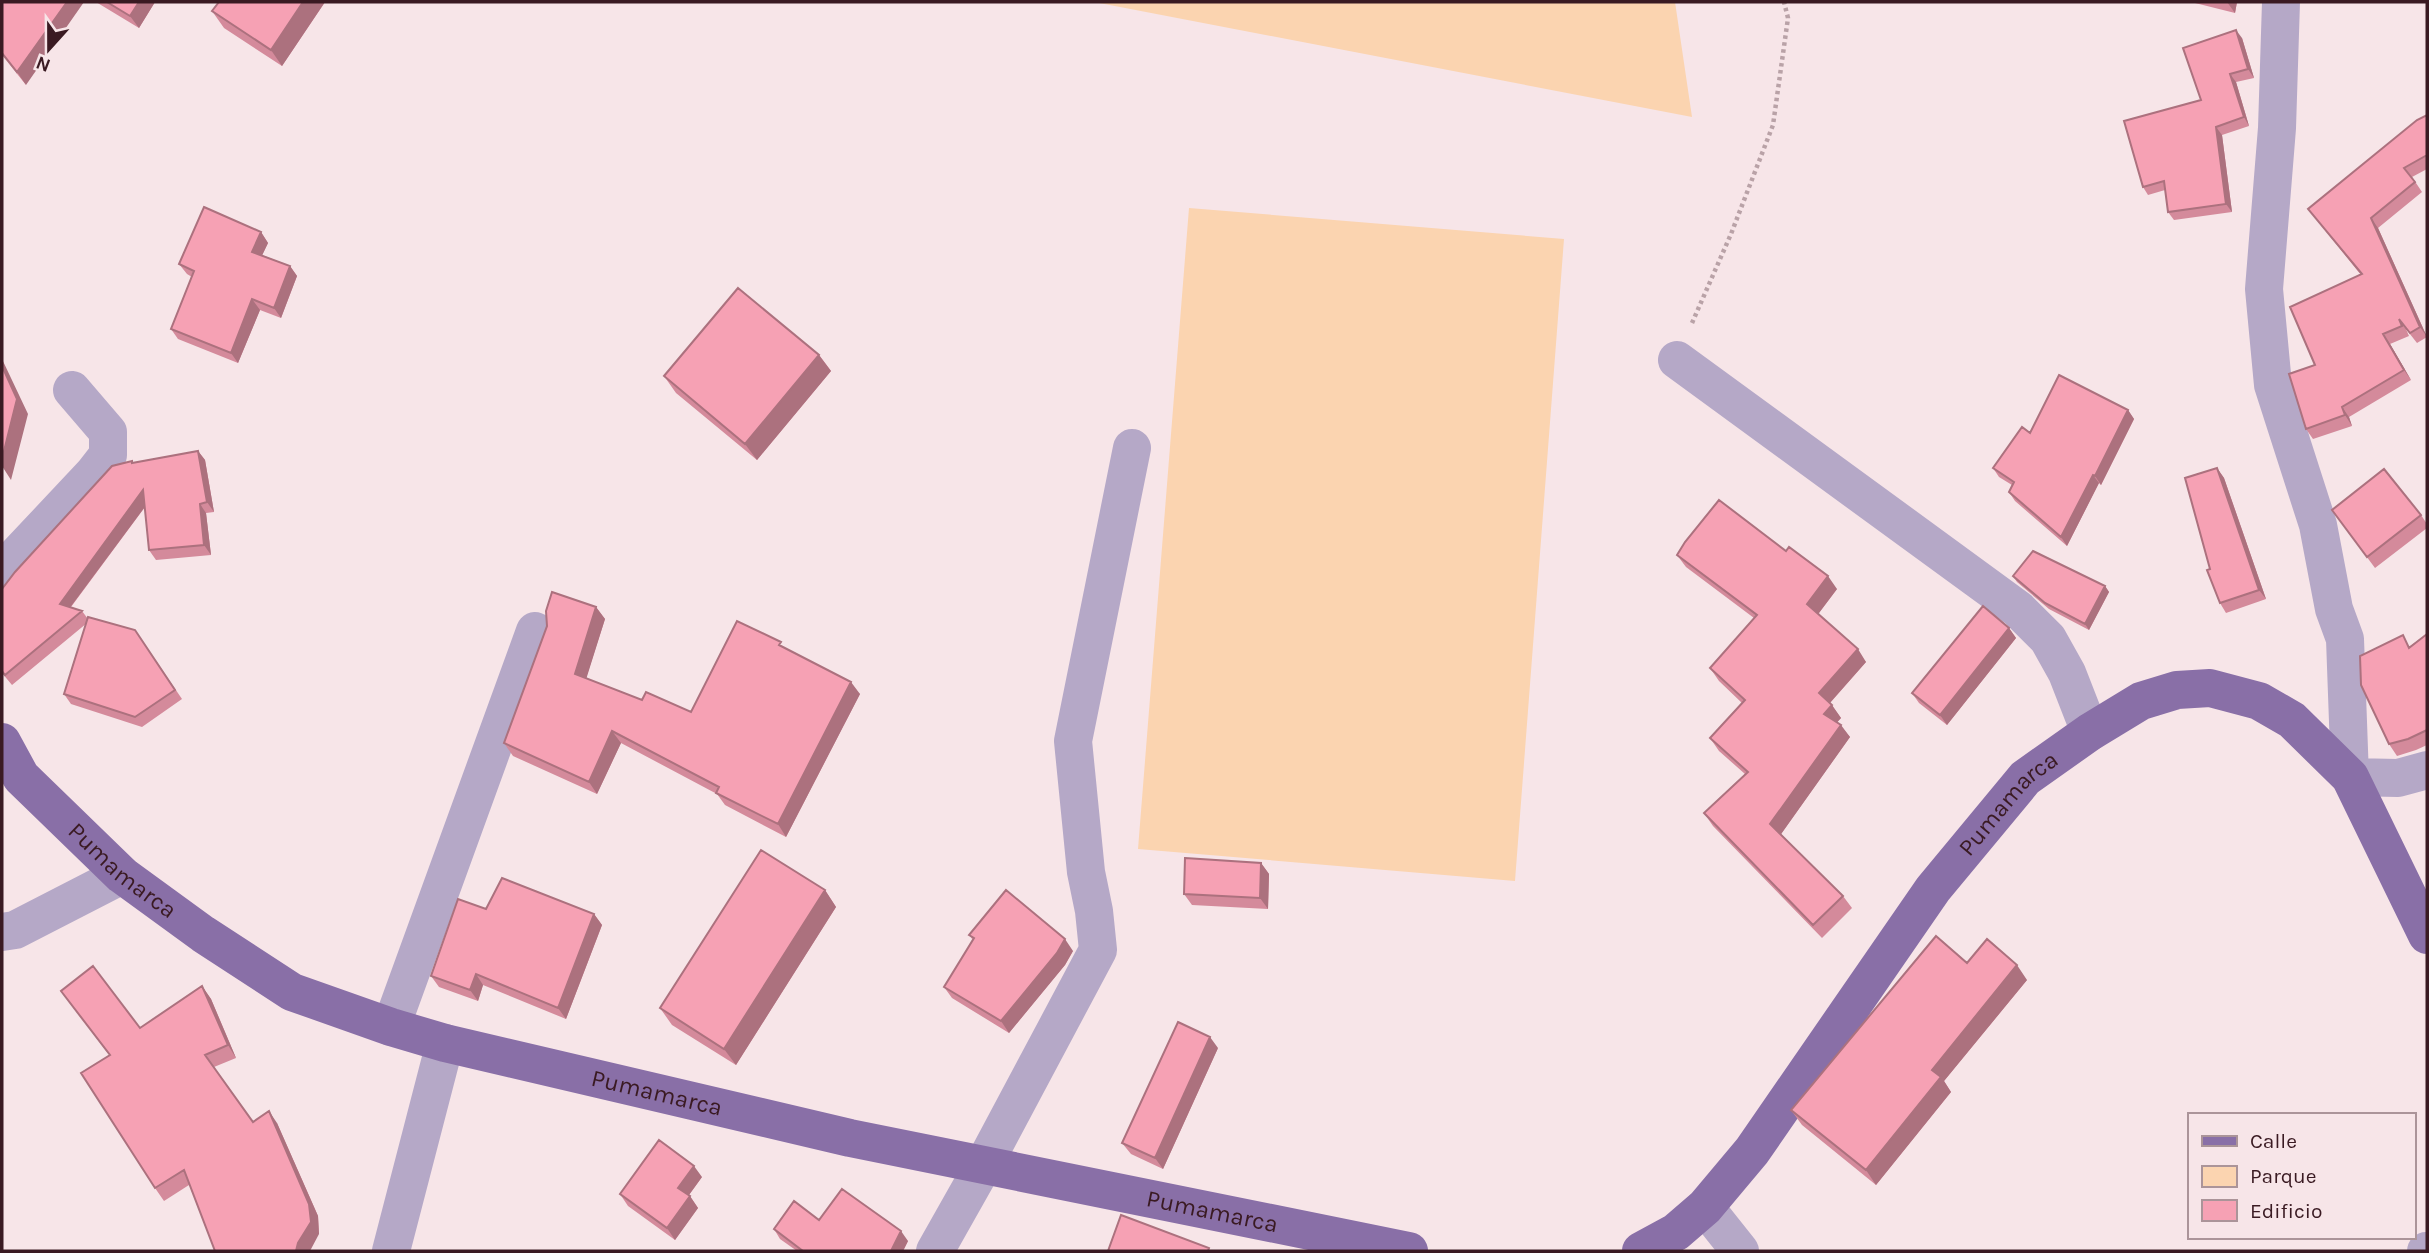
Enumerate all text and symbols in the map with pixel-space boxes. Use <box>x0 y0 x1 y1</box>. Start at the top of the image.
north arrow <box>14 14 84 84</box>
text: N <box>33 51 54 77</box>
street label: Pumamarca <box>1953 745 2063 861</box>
street label: Pumamarca <box>63 817 182 924</box>
street label: Pumamarca <box>589 1064 725 1122</box>
legend <box>2188 1113 2415 1239</box>
text: Calle <box>2250 1129 2297 1153</box>
text: Parque <box>2250 1164 2317 1188</box>
street label: Pumamarca <box>1144 1184 1281 1238</box>
text: Edificio <box>2250 1199 2323 1223</box>

